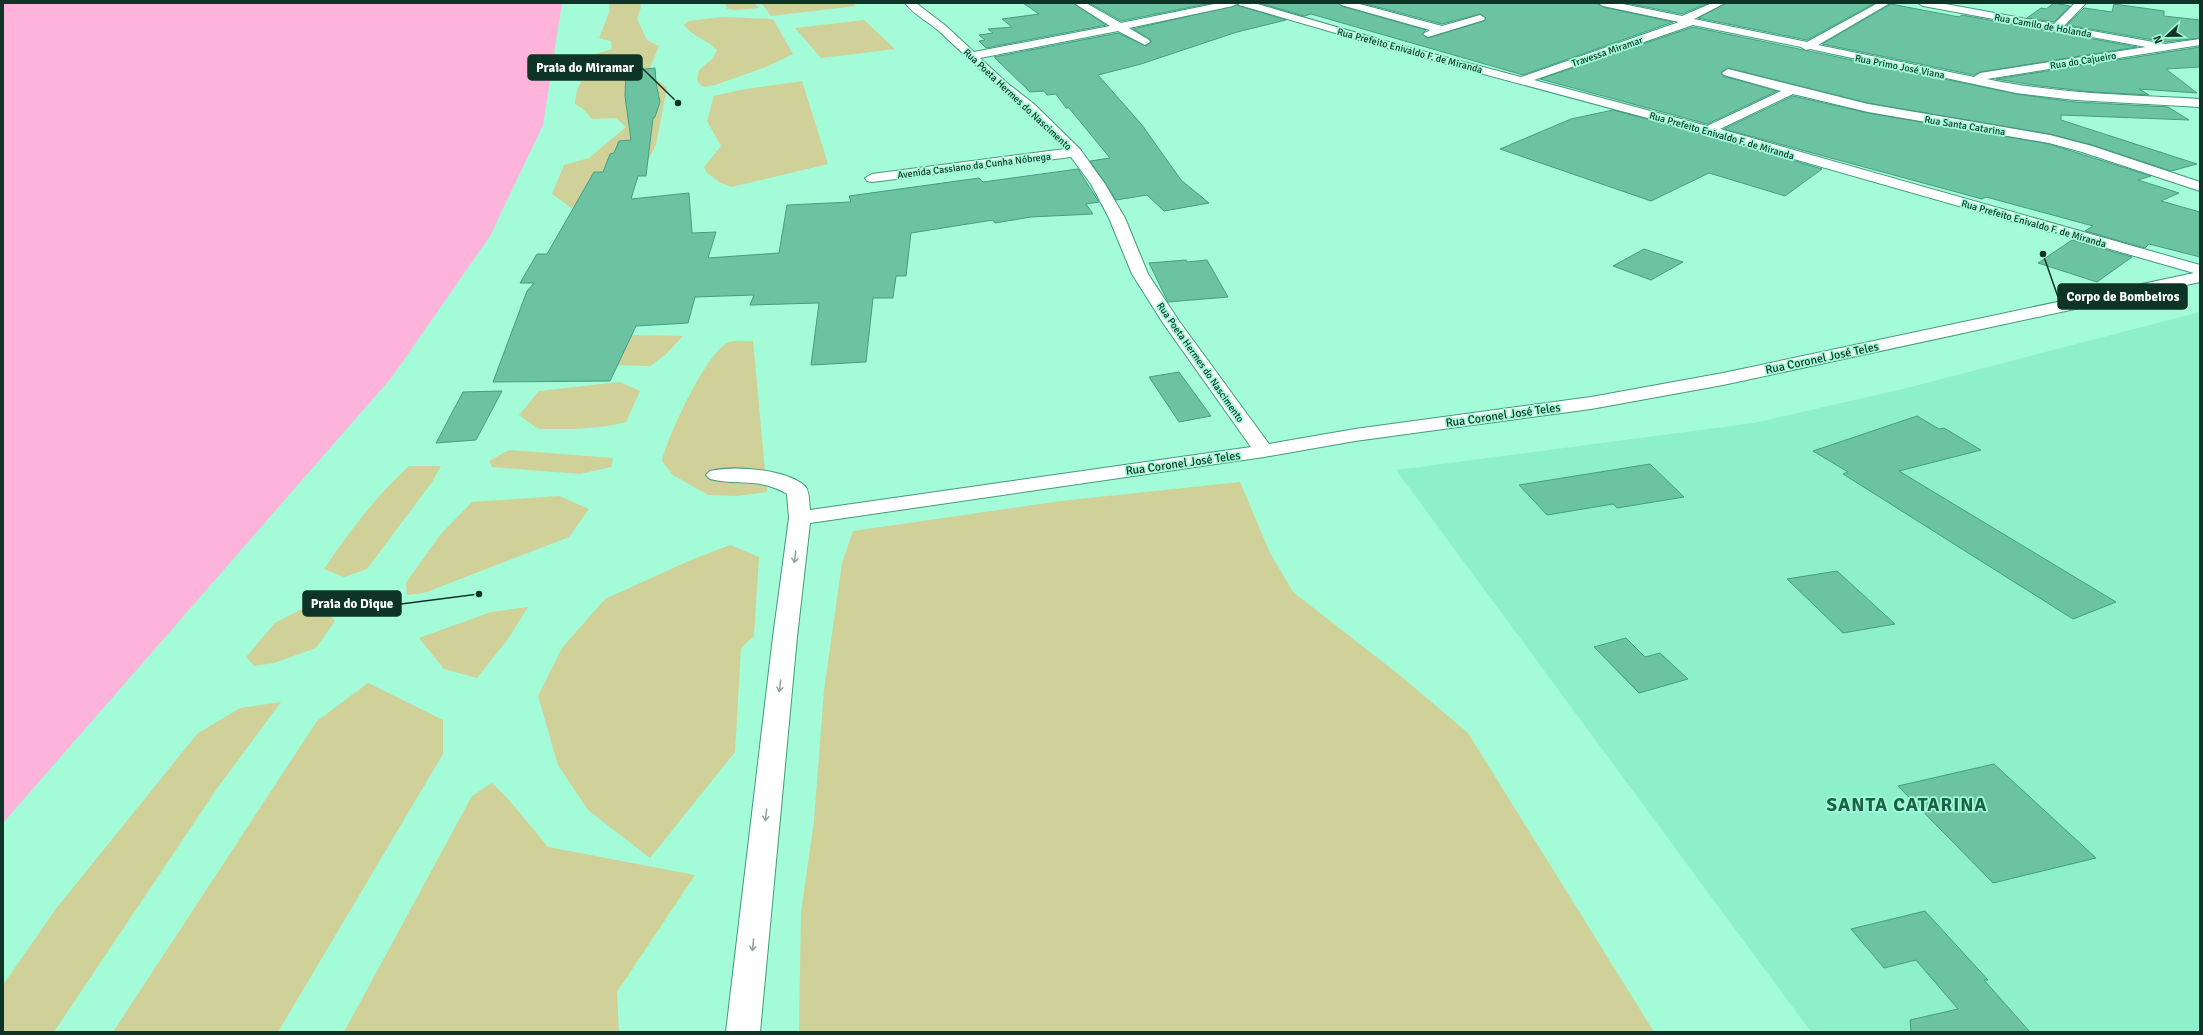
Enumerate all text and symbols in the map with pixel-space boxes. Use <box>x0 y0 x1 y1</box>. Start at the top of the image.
street label: Rua Camilo de Holanda <box>1993 11 2093 40</box>
north arrow <box>2147 16 2187 56</box>
street label: Rua Prefeito Enivaldo F. de Miranda <box>1336 26 1484 76</box>
street label: Travessa Miramar <box>1570 34 1645 70</box>
text: N <box>2151 34 2166 46</box>
street label: Rua Poeta Hermes do Nascimento <box>961 46 1074 153</box>
street label: Rua do Cajueiro <box>2049 50 2117 72</box>
street label: Rua Primo José Viana <box>1854 52 1946 82</box>
callout: Praia do Miramar <box>528 55 642 80</box>
text: Praia do Miramar <box>536 60 635 76</box>
street label: Rua Prefeito Enivaldo F. de Miranda <box>1648 110 1796 162</box>
street label: Rua Santa Catarina <box>1923 114 2006 138</box>
street label: Avenida Cassiano da Cunha Nóbrega <box>897 151 1052 181</box>
street label: Rua Prefeito Enivaldo F. de Miranda <box>1960 198 2108 250</box>
callout: Corpo de Bombeiros <box>2058 284 2187 309</box>
text: Corpo de Bombeiros <box>2067 289 2180 305</box>
street label: Rua Poeta Hermes do Nascimento <box>1154 300 1246 425</box>
street label: Rua Coronel José Teles <box>1764 339 1880 378</box>
street label: Rua Coronel José Teles <box>1445 400 1561 431</box>
street label: Rua Coronel José Teles <box>1125 448 1241 479</box>
one-way arrow <box>791 550 799 563</box>
callout: Praia do Dique <box>303 591 401 616</box>
text: Praia do Dique <box>311 596 394 612</box>
one-way arrow <box>776 679 784 692</box>
district label: SANTA CATARINA <box>1827 793 1988 817</box>
one-way arrow <box>762 808 770 821</box>
one-way arrow <box>749 938 756 951</box>

